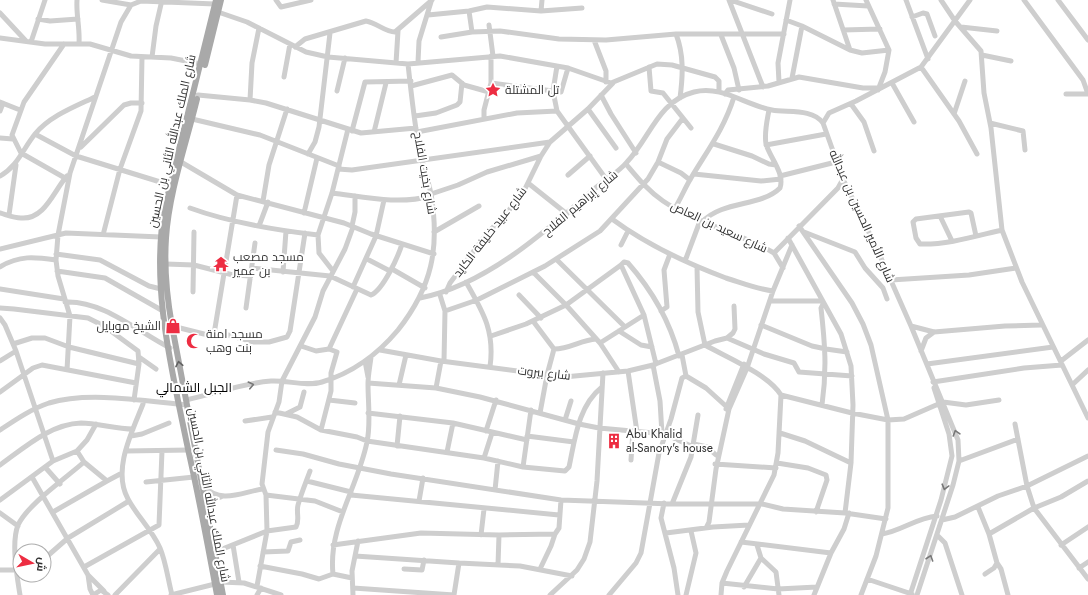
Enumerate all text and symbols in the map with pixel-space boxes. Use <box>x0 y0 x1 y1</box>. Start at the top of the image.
street label: شارع الملك عبدالله الثاني بن الحسين <box>143 53 202 230</box>
place icon: تل المشتلة <box>484 81 502 99</box>
place label: تل المشتلة <box>505 81 560 99</box>
street label: شارع بخيت الفلاح <box>409 130 441 216</box>
street label: شارع الأمير الحسين بن عبدالله <box>825 147 900 285</box>
street label: شارع إبراهيم الفلاح <box>538 166 622 240</box>
street label: شارع عبيد خليفة الكايد <box>449 183 531 281</box>
street label: شارع سعيد بن العاص <box>668 197 771 257</box>
place label: مسجد مصعب بن عمير <box>232 248 304 280</box>
temple icon: مسجد مصعب بن عمير <box>212 255 230 273</box>
place label: الشيخ موبايل <box>97 317 161 335</box>
shop icon: الشيخ موبايل <box>164 317 182 335</box>
place label: مسجد امنة بنت وهب <box>206 325 263 357</box>
mosque icon: مسجد امنة بنت وهب <box>185 332 203 350</box>
one-way arrow <box>175 361 184 367</box>
street label: شارع بيروت <box>517 361 571 385</box>
district label: الجبل الشمالي <box>156 378 232 398</box>
one-way arrow <box>248 381 254 389</box>
street label: شارع الملك عبدالله الثاني بن الحسين <box>182 406 235 584</box>
place label: Abu Khalid al-Sanory's house <box>626 425 713 457</box>
one-way arrow <box>952 430 960 437</box>
building icon: Abu Khalid al-Sanory's house <box>605 432 623 450</box>
one-way arrow <box>941 483 950 490</box>
north arrow <box>12 543 52 583</box>
one-way arrow <box>925 555 933 562</box>
text: ش <box>33 556 51 573</box>

